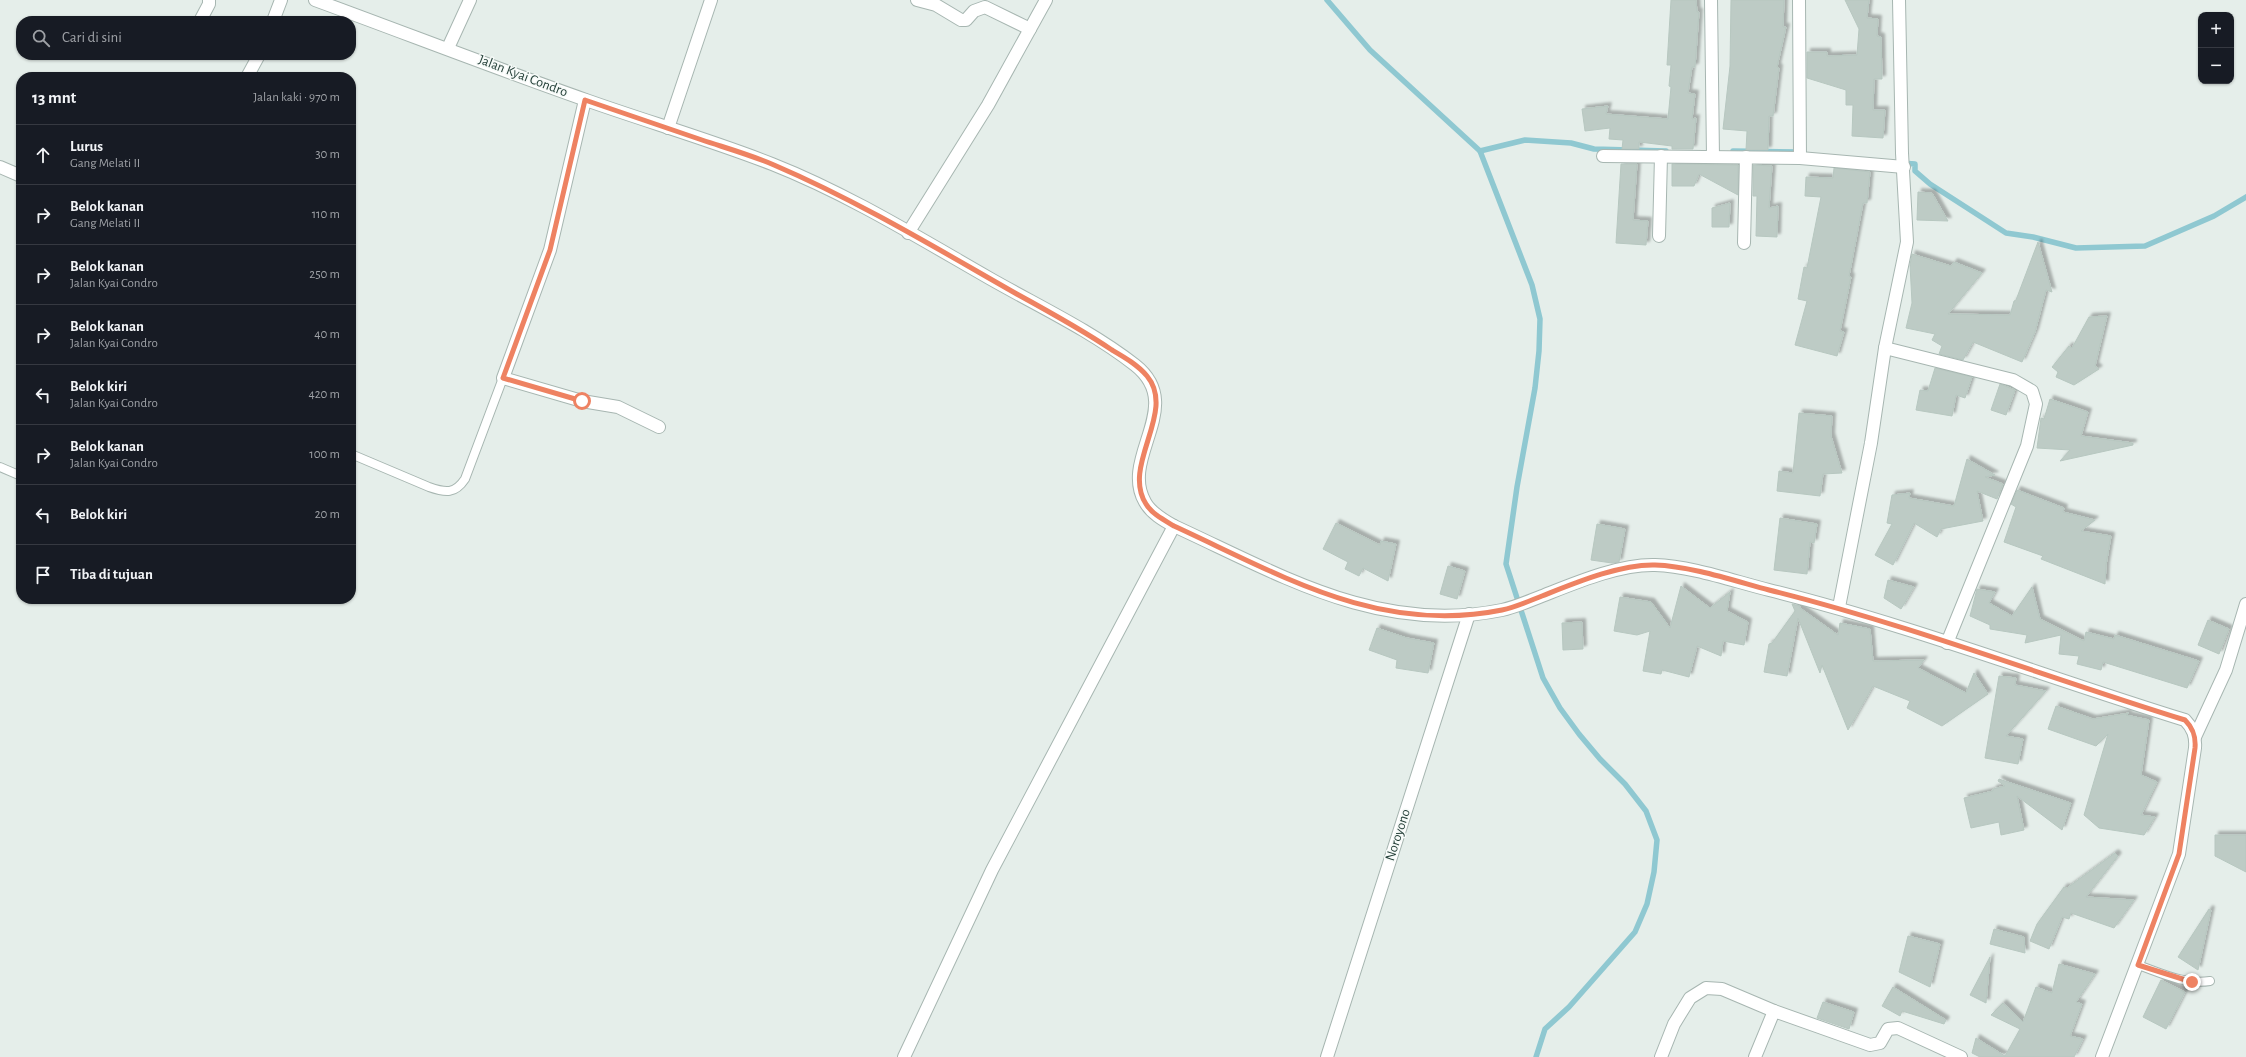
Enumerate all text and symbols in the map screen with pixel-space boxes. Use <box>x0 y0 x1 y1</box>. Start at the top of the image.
map controls <box>2198 12 2234 84</box>
button: + <box>2198 12 2234 48</box>
search box <box>16 16 356 60</box>
icon: search <box>30 27 52 49</box>
text: Cari di sini <box>62 30 122 45</box>
button: − <box>2198 48 2234 84</box>
street label: Jalan Kyai Condro <box>476 53 570 100</box>
text: 13 mnt <box>32 89 76 106</box>
text: Jalan kaki · 970 m <box>253 91 340 104</box>
text: Lurus <box>70 139 103 154</box>
icon: ahead <box>32 144 54 166</box>
text: 30 m <box>315 148 340 161</box>
text: Gang Melati II <box>70 157 140 170</box>
text: Belok kanan <box>70 199 144 214</box>
icon: right <box>32 204 54 226</box>
text: 110 m <box>312 208 340 221</box>
text: Gang Melati II <box>70 217 140 230</box>
text: Belok kanan <box>70 259 144 274</box>
icon: right <box>32 264 54 286</box>
text: 250 m <box>309 268 340 281</box>
text: Jalan Kyai Condro <box>70 277 158 290</box>
text: Belok kanan <box>70 319 144 334</box>
icon: right <box>32 324 54 346</box>
text: 40 m <box>314 328 340 341</box>
text: Jalan Kyai Condro <box>70 337 158 350</box>
text: Belok kiri <box>70 379 127 394</box>
icon: left <box>32 384 54 406</box>
text: 420 m <box>308 388 340 401</box>
route start <box>573 392 591 410</box>
text: Jalan Kyai Condro <box>70 397 158 410</box>
text: Belok kanan <box>70 439 144 454</box>
icon: right <box>32 444 54 466</box>
text: 100 m <box>309 448 340 461</box>
text: Jalan Kyai Condro <box>70 457 158 470</box>
icon: left <box>32 504 54 526</box>
text: Belok kiri <box>70 507 127 522</box>
text: 20 m <box>315 508 340 521</box>
icon: arrive <box>32 564 54 586</box>
text: Tiba di tujuan <box>70 567 153 582</box>
street label: Noroyono <box>1383 807 1413 863</box>
route end <box>2183 973 2201 991</box>

